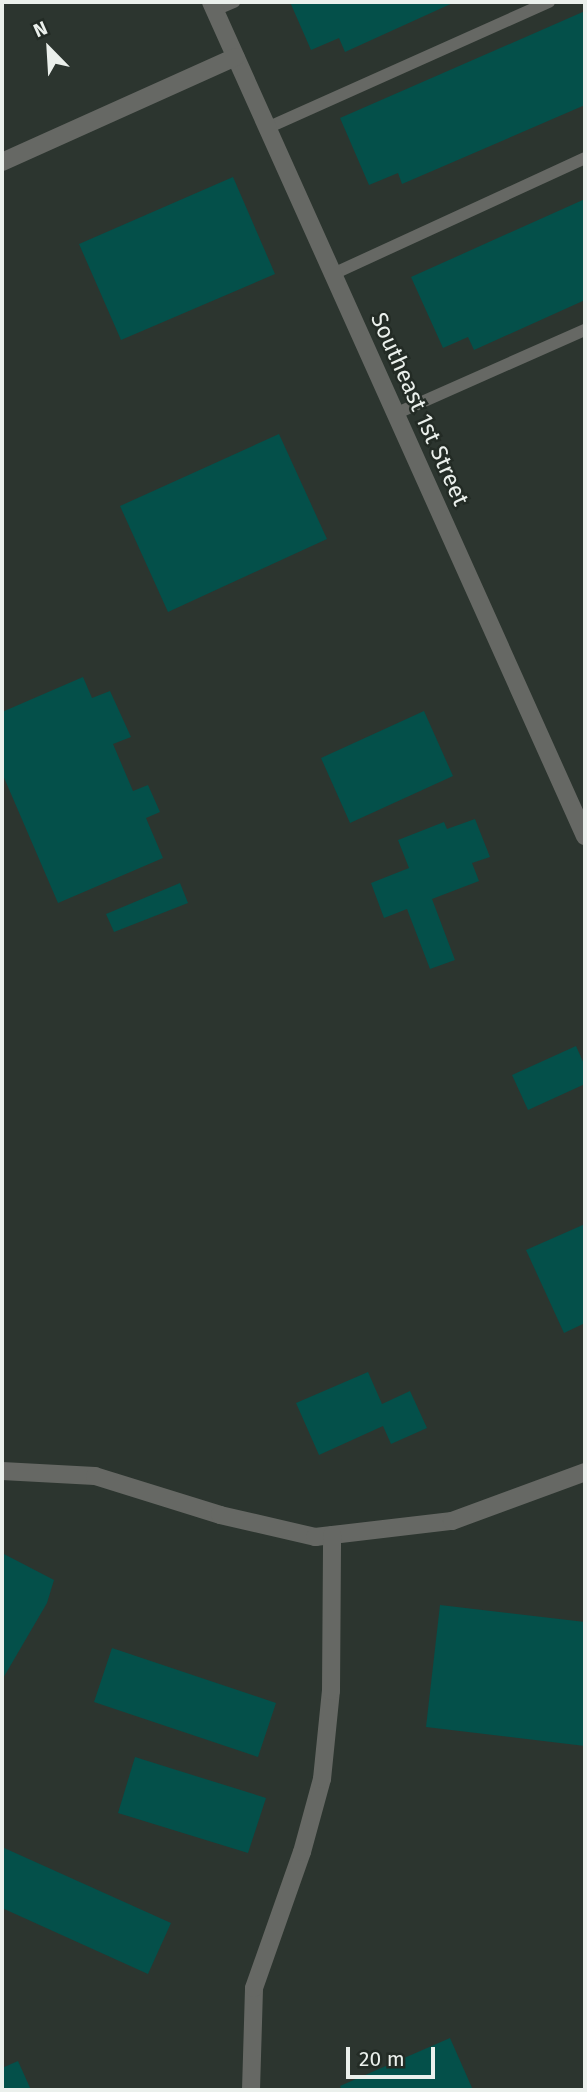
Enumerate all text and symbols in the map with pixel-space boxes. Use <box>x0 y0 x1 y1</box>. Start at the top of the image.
north arrow <box>14 14 84 84</box>
text: N <box>30 16 51 42</box>
street label: Southeast 1st Street <box>365 308 475 510</box>
scale bar <box>349 2032 438 2076</box>
text: 20 m <box>359 2046 405 2072</box>

